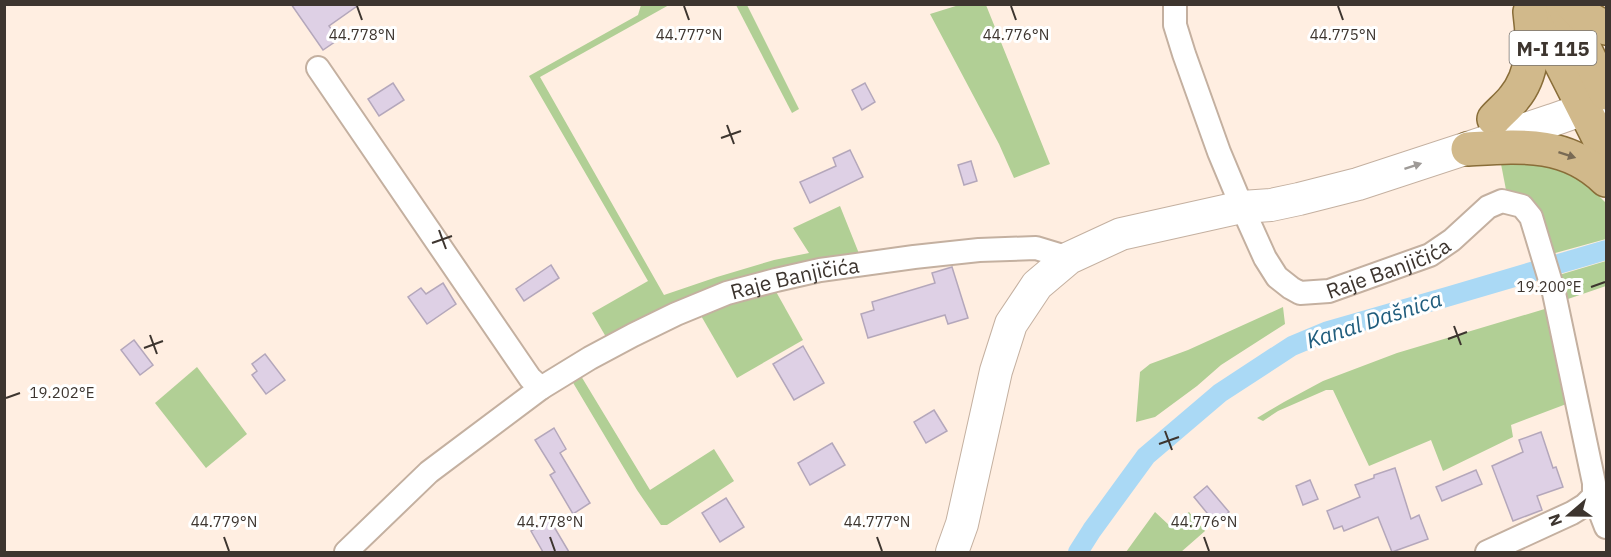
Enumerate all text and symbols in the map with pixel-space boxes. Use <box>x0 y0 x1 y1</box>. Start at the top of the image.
text: 44.778°N <box>329 25 395 44</box>
text: 44.777°N <box>656 25 722 44</box>
text: 44.776°N <box>983 25 1049 44</box>
text: 44.775°N <box>1310 25 1376 44</box>
road number: M-I 115 <box>1510 31 1596 65</box>
one-way arrow <box>1558 151 1576 161</box>
one-way arrow <box>1404 161 1422 171</box>
street label: Raje Banjičića <box>1322 231 1456 305</box>
street label: Raje Banjičića <box>727 251 861 306</box>
text: 19.200°E <box>1517 277 1581 296</box>
water label: Kanal Dašnica <box>1303 283 1445 355</box>
text: 19.202°E <box>30 383 94 402</box>
north arrow <box>1539 485 1599 545</box>
text: N <box>1544 511 1566 529</box>
text: 44.779°N <box>191 512 257 531</box>
text: 44.778°N <box>517 512 583 531</box>
text: 44.777°N <box>844 512 910 531</box>
text: 44.776°N <box>1171 512 1237 531</box>

